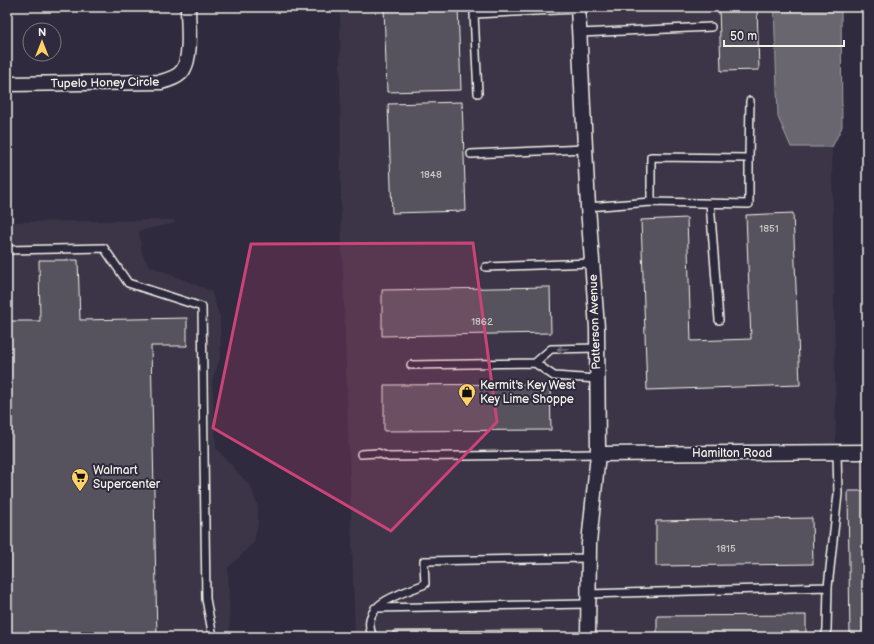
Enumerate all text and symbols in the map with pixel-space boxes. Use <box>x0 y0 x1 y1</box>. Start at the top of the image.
north arrow <box>22 22 62 62</box>
scale bar <box>724 22 844 48</box>
text: N <box>38 26 46 39</box>
text: 50 m <box>730 29 757 44</box>
street label: Tupelo Honey Circle <box>51 75 159 91</box>
house number: 1848 <box>420 169 442 181</box>
house number: 1851 <box>759 223 779 235</box>
street label: Patterson Avenue <box>586 274 604 370</box>
house number: 1862 <box>471 316 493 328</box>
one-way arrow <box>557 345 570 353</box>
place label: Kermit's Key West Key Lime Shoppe <box>480 378 576 407</box>
shop icon: Kermit's Key West Key Lime Shoppe <box>457 382 477 407</box>
street label: Hamilton Road <box>692 446 772 461</box>
place label: Walmart Supercenter <box>93 463 161 492</box>
supermarket icon: Walmart Supercenter <box>70 467 90 492</box>
house number: 1815 <box>716 543 736 555</box>

